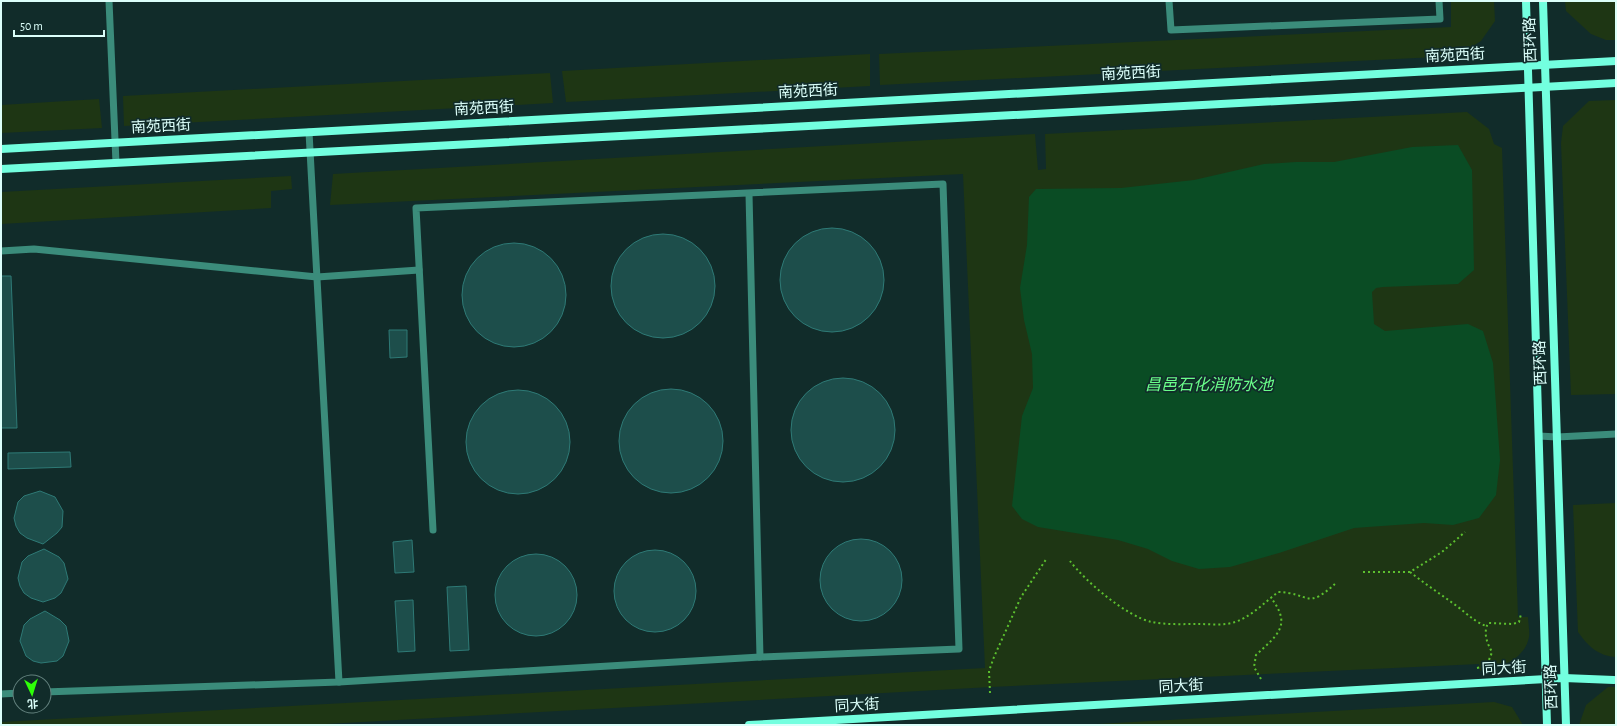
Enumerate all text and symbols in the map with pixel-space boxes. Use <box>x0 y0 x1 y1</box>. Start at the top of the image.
scale bar <box>14 12 104 38</box>
street label: 西环路 <box>1521 17 1539 63</box>
text: 50 m <box>20 20 43 32</box>
street label: 南苑西街 <box>1425 45 1485 65</box>
street label: 南苑西街 <box>1101 63 1161 83</box>
street label: 南苑西街 <box>778 81 838 101</box>
street label: 南苑西街 <box>454 98 514 118</box>
street label: 南苑西街 <box>131 116 191 136</box>
street label: 西环路 <box>1531 340 1549 386</box>
water label: 昌邑石化消防水池 <box>1145 376 1275 393</box>
street label: 同大街 <box>1481 659 1527 677</box>
street label: 西环路 <box>1542 664 1560 710</box>
north arrow <box>12 674 52 714</box>
street label: 同大街 <box>1158 677 1204 695</box>
street label: 同大街 <box>834 696 880 714</box>
text: 北 <box>27 698 39 709</box>

